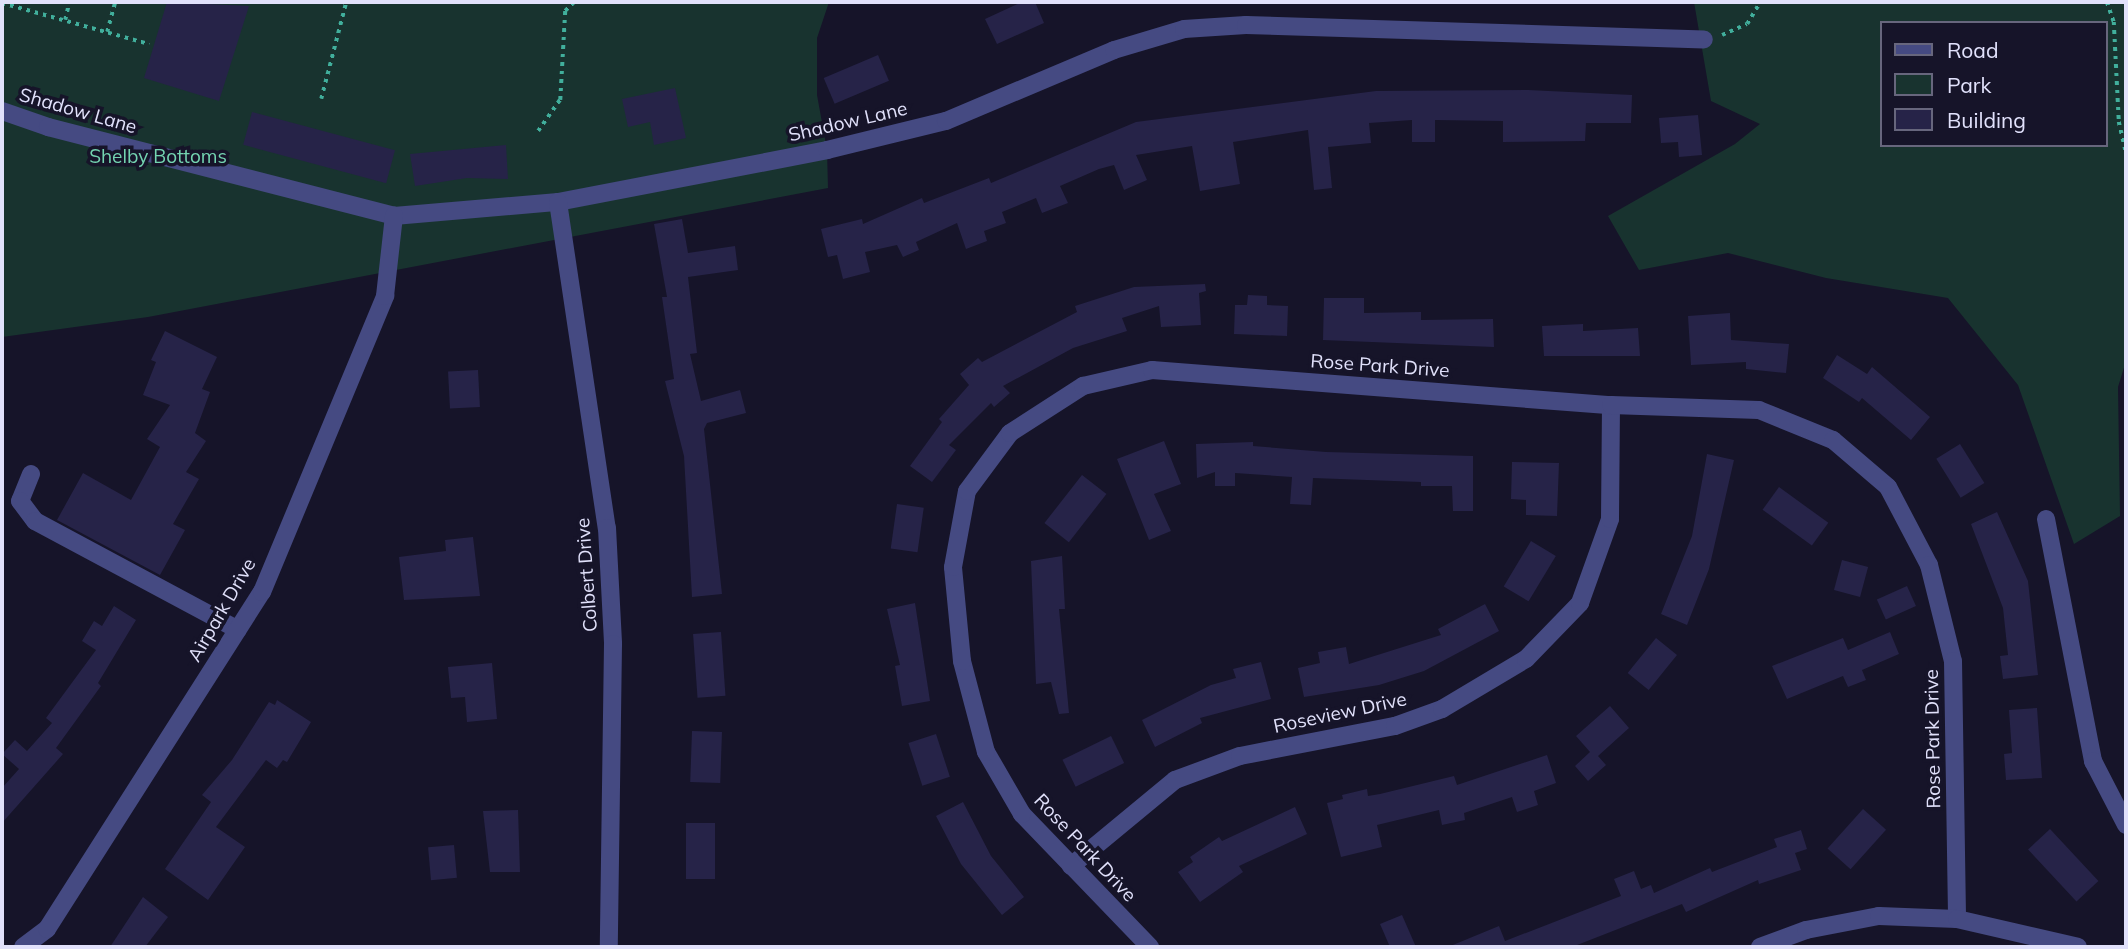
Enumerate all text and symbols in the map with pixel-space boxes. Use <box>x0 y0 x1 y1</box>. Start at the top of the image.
legend <box>1880 21 2107 147</box>
text: Road <box>1947 37 1998 63</box>
text: Park <box>1947 72 1991 98</box>
street label: Shadow Lane <box>17 83 139 139</box>
street label: Shadow Lane <box>786 97 910 147</box>
text: Building <box>1947 107 2026 133</box>
park label: Shelby Bottoms <box>89 146 227 168</box>
street label: Rose Park Drive <box>1310 350 1450 382</box>
street label: Colbert Drive <box>572 517 602 633</box>
street label: Airpark Drive <box>183 554 261 666</box>
street label: Rose Park Drive <box>1920 669 1946 809</box>
street label: Roseview Drive <box>1271 688 1409 738</box>
street label: Rose Park Drive <box>1029 789 1141 907</box>

